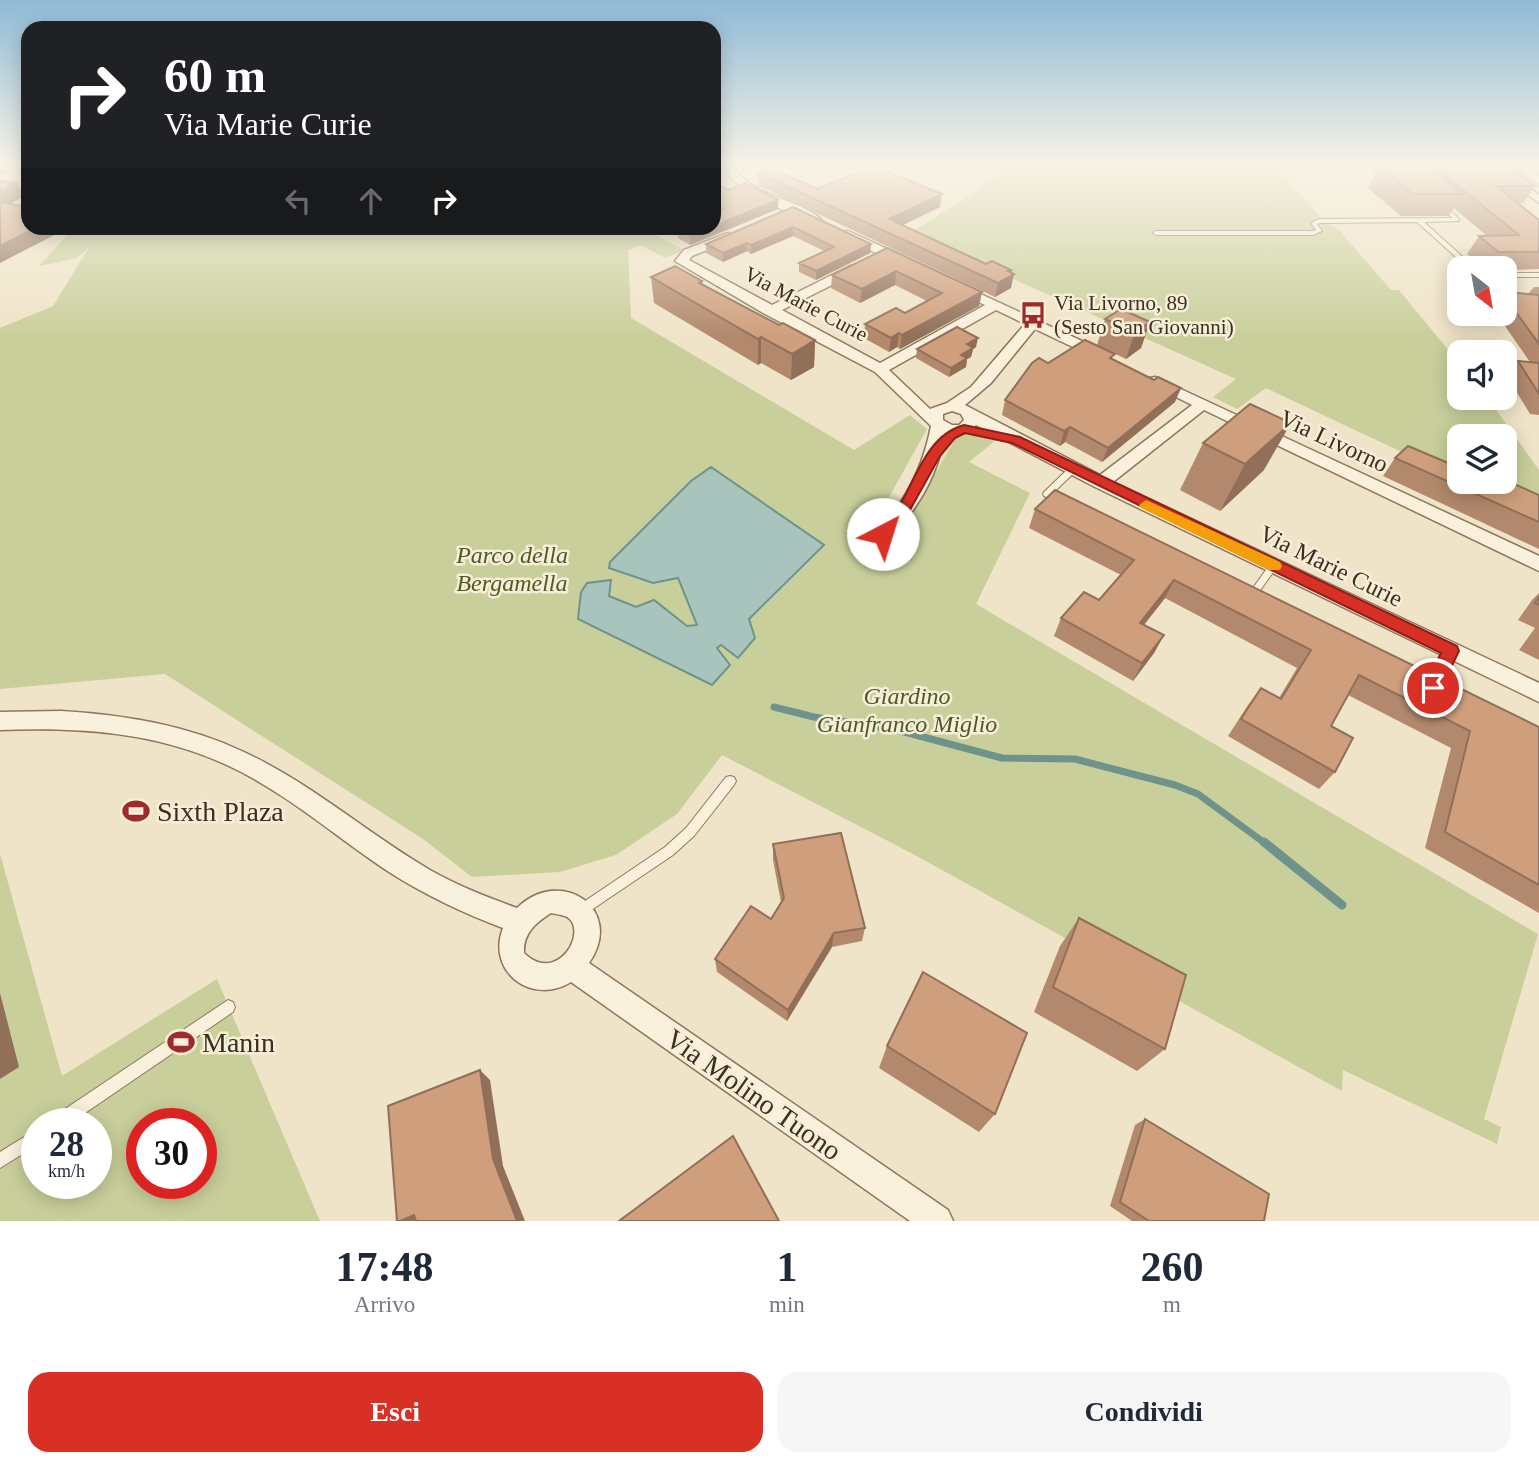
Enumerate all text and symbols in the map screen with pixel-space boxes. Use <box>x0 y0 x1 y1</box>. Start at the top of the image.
text: 60 m <box>164 48 266 103</box>
icon: right <box>49 49 140 140</box>
text: Via Marie Curie <box>164 106 372 142</box>
icon: left <box>279 182 317 220</box>
icon: ahead <box>352 182 390 220</box>
icon: right <box>425 182 463 220</box>
north arrow <box>1447 256 1517 326</box>
map controls <box>1447 256 1517 494</box>
street label: Via Marie Curie <box>740 261 872 347</box>
place label: Via Livorno, 89 (Sesto San Giovanni) <box>1054 291 1234 339</box>
bus stop icon: Via Livorno, 89 (Sesto San Giovanni) <box>1018 300 1048 330</box>
button: sound <box>1447 340 1517 410</box>
street label: Via Livorno <box>1276 405 1392 477</box>
button: layers <box>1447 424 1517 494</box>
position arrow <box>846 497 920 571</box>
street label: Via Marie Curie <box>1255 520 1407 612</box>
park label: Parco della Bergamella <box>455 542 568 596</box>
pin <box>1403 658 1463 718</box>
icon: arrive <box>1414 669 1452 707</box>
park label: Giardino Gianfranco Miglio <box>817 683 997 737</box>
sports icon: Sixth Plaza <box>121 796 151 826</box>
place label: Sixth Plaza <box>157 796 284 827</box>
street label: Via Molino Tuono <box>660 1022 847 1166</box>
sports icon: Manin <box>166 1027 196 1057</box>
place label: Manin <box>202 1027 275 1058</box>
speed limit sign: 30 <box>126 1108 217 1199</box>
text: 28 <box>49 1125 84 1164</box>
text: km/h <box>48 1161 85 1181</box>
text: 17:48 <box>336 1244 434 1290</box>
text: 1 <box>776 1244 797 1290</box>
text: 260 <box>1140 1244 1203 1290</box>
text: Arrivo <box>354 1292 415 1317</box>
text: min <box>769 1292 805 1317</box>
text: m <box>1163 1292 1181 1317</box>
button: Esci <box>28 1372 763 1452</box>
button: Condividi <box>777 1372 1511 1452</box>

